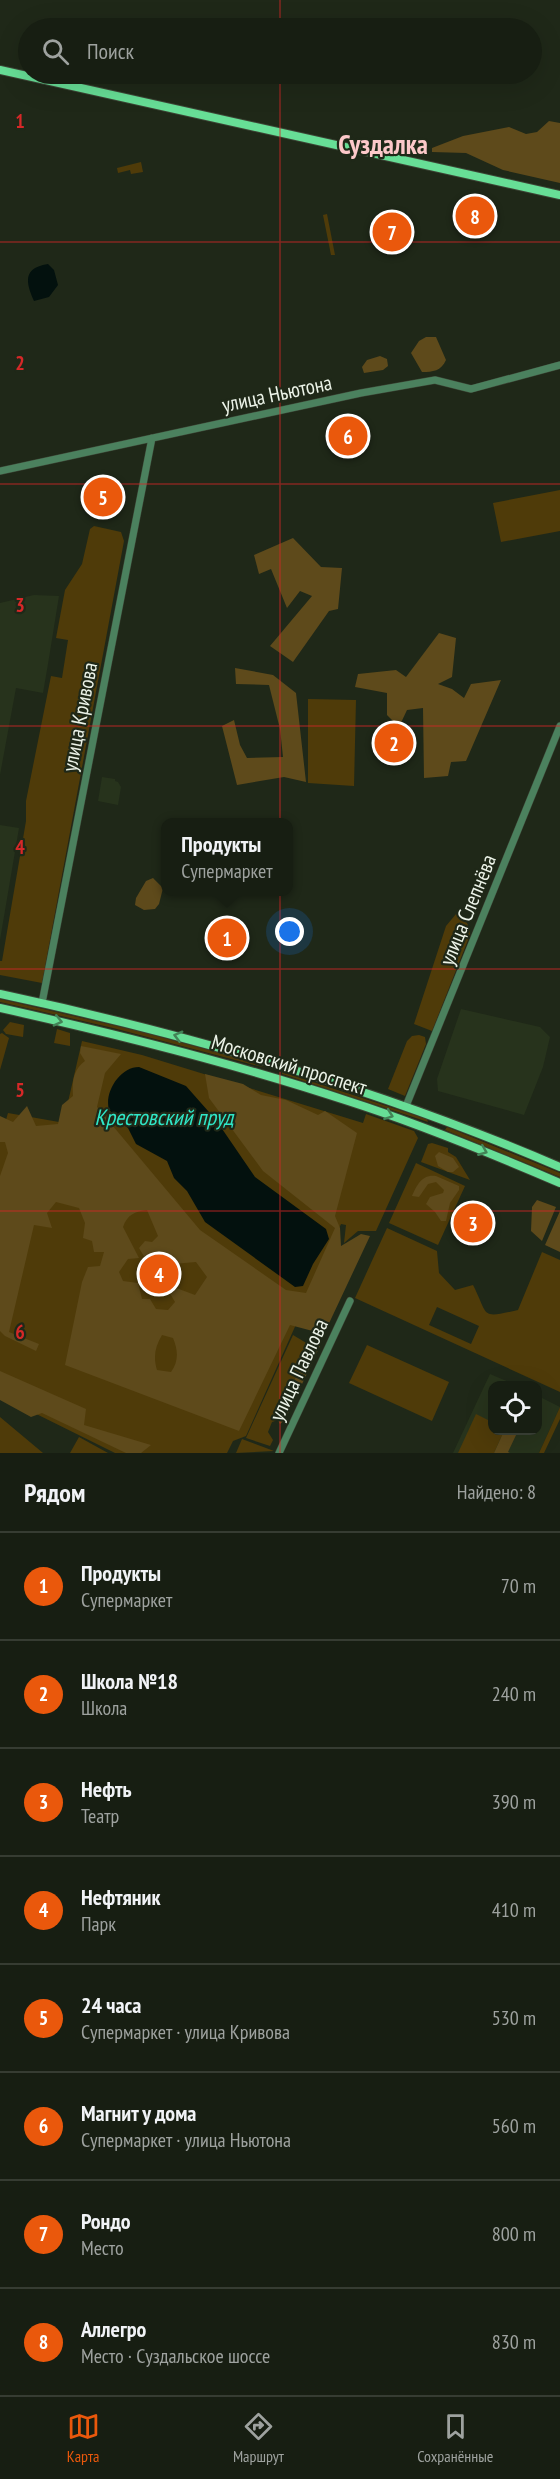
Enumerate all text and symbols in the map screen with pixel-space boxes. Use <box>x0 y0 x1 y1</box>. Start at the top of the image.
search box <box>18 18 542 84</box>
icon: search <box>39 35 72 68</box>
text: Поиск <box>87 37 134 65</box>
text: 1 <box>15 108 25 134</box>
district label: Суздалка <box>338 127 428 161</box>
pin: 8 <box>456 194 494 238</box>
pin: 7 <box>372 210 412 254</box>
text: 2 <box>15 350 25 376</box>
street label: улица Ньютона <box>219 369 334 418</box>
pin: 6 <box>328 414 368 458</box>
pin: 5 <box>84 474 122 520</box>
text: 3 <box>15 592 25 618</box>
street label: улица Кривова <box>56 660 103 774</box>
pin: 2 <box>374 720 414 766</box>
popup <box>161 818 293 896</box>
text: Продукты <box>181 830 261 858</box>
text: 4 <box>15 834 25 860</box>
street label: улица Слепнёва <box>433 850 502 969</box>
text: Супермаркет <box>181 858 273 884</box>
pin: 1 <box>208 916 246 960</box>
your location <box>275 917 304 946</box>
one-way arrow <box>52 1014 62 1027</box>
street label: Московский проспект <box>208 1028 370 1101</box>
one-way arrow <box>173 1031 184 1043</box>
text: 5 <box>15 1077 25 1103</box>
water label: Крестовский пруд <box>95 1103 235 1131</box>
one-way arrow <box>383 1108 394 1121</box>
one-way arrow <box>477 1144 488 1156</box>
pin: 3 <box>454 1200 492 1246</box>
pin: 4 <box>140 1252 178 1296</box>
street label: улица Павлова <box>263 1314 334 1425</box>
text: 6 <box>15 1319 25 1345</box>
map controls <box>488 1381 542 1435</box>
button: locate <box>488 1381 542 1435</box>
text: Рядом <box>24 1476 85 1509</box>
text: Найдено: 8 <box>457 1479 536 1505</box>
text: Продукты <box>81 1559 161 1587</box>
text: 1 <box>39 1573 48 1599</box>
text: 70 m <box>501 1573 536 1599</box>
text: Супермаркет <box>81 1587 172 1613</box>
text: Школа №18 <box>81 1667 178 1695</box>
text: 2 <box>39 1681 48 1707</box>
text: 240 m <box>492 1681 536 1707</box>
text: Школа <box>81 1695 127 1721</box>
text: Нефть <box>81 1775 132 1803</box>
text: 3 <box>39 1789 48 1815</box>
text: 390 m <box>492 1789 536 1815</box>
text: Театр <box>81 1803 119 1829</box>
text: Нефтяник <box>81 1883 160 1911</box>
text: 4 <box>39 1897 48 1923</box>
text: 410 m <box>492 1897 536 1923</box>
text: Парк <box>81 1911 116 1937</box>
text: 24 часа <box>81 1991 141 2019</box>
text: 5 <box>39 2005 48 2031</box>
text: 530 m <box>492 2005 536 2031</box>
text: Супермаркет · улица Кривова <box>81 2019 290 2045</box>
text: Магнит у дома <box>81 2099 196 2127</box>
text: 6 <box>39 2113 48 2139</box>
text: 560 m <box>492 2113 536 2139</box>
text: Супермаркет · улица Ньютона <box>81 2127 291 2153</box>
text: Рондо <box>81 2207 131 2235</box>
text: 7 <box>39 2221 48 2247</box>
text: 800 m <box>492 2221 536 2247</box>
text: Место <box>81 2235 124 2261</box>
text: Аллегро <box>81 2315 146 2343</box>
text: 8 <box>39 2329 48 2355</box>
text: 830 m <box>492 2329 536 2355</box>
text: Место · Суздальское шоссе <box>81 2343 270 2369</box>
tab: Карта <box>67 2410 100 2466</box>
tab: Маршрут <box>233 2410 284 2466</box>
tab: Сохранённые <box>417 2410 493 2466</box>

